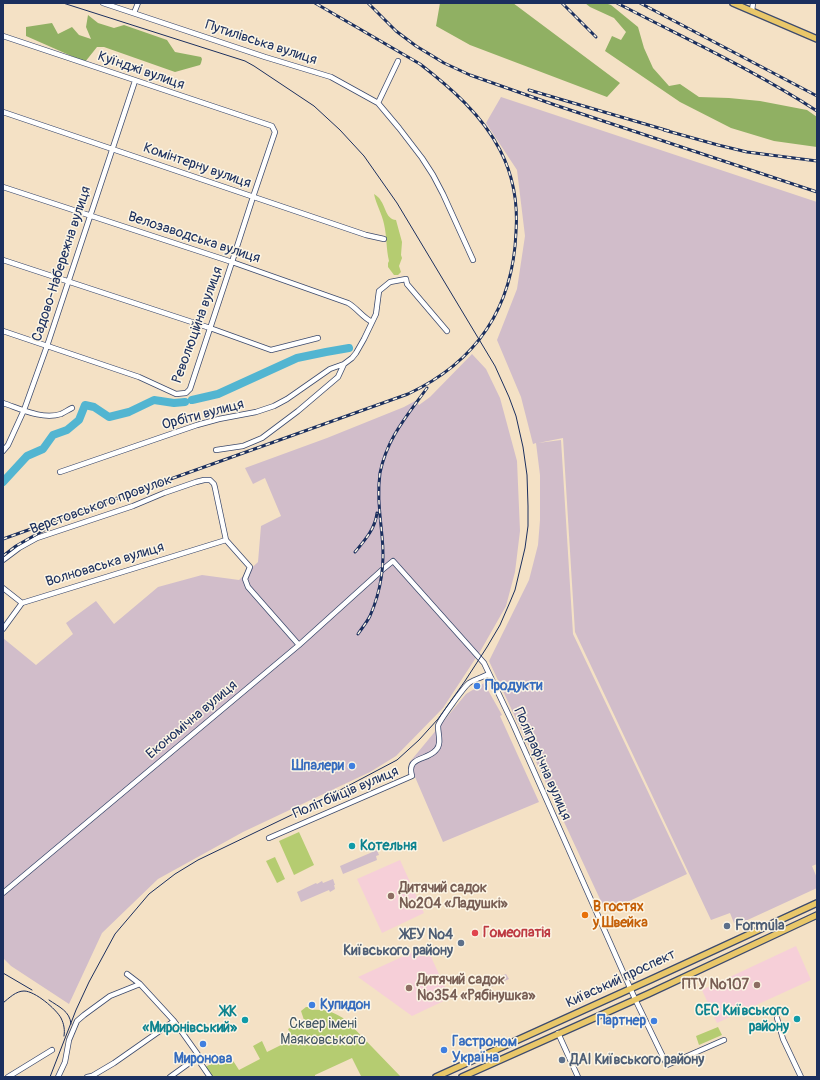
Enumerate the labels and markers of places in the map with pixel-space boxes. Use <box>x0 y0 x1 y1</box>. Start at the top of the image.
place label: Продукти <box>485 678 542 694</box>
marker: Продукти <box>472 681 482 691</box>
place label: Шпалери <box>292 758 344 774</box>
marker: Шпалери <box>347 761 357 771</box>
place label: Котельня <box>360 838 417 854</box>
marker: Котельня <box>347 841 357 851</box>
place label: Дитячий садок №204 «Ладушкі» <box>399 880 507 912</box>
marker: Дитячий садок №204 «Ладушкі» <box>386 891 396 901</box>
place label: В гостях у Швейка <box>593 899 648 932</box>
marker: В гостях у Швейка <box>580 910 590 920</box>
place label: Formula <box>735 918 785 934</box>
marker: Formula <box>722 921 732 931</box>
place label: Гомеопатія <box>483 925 551 941</box>
place label: ЖЕУ №4 Київського району <box>343 927 453 960</box>
marker: Гомеопатія <box>470 928 480 938</box>
marker: ЖЕУ №4 Київського району <box>456 938 466 948</box>
place label: Дитячий садок №354 «Рябінушка» <box>417 972 535 1004</box>
place label: ПТУ №107 <box>682 977 749 993</box>
marker: ПТУ №107 <box>752 980 762 990</box>
marker: Дитячий садок №354 «Рябінушка» <box>404 983 414 993</box>
place label: Купидон <box>320 997 370 1013</box>
marker: Купидон <box>307 1000 317 1010</box>
place label: СЕС Київського району <box>695 1003 789 1036</box>
place label: ЖК «Миронівський» <box>142 1004 237 1036</box>
place label: Партнер <box>597 1013 646 1029</box>
marker: СЕС Київського району <box>792 1014 802 1024</box>
marker: ЖК «Миронівський» <box>240 1015 250 1025</box>
marker: Партнер <box>649 1016 659 1026</box>
place label: Гастроном Україна <box>452 1034 517 1066</box>
marker: Миронова <box>198 1039 208 1049</box>
marker: Гастроном Україна <box>439 1045 449 1055</box>
place label: Миронова <box>174 1051 232 1067</box>
place label: ДАІ Київського району <box>570 1052 704 1068</box>
marker: ДАІ Київського району <box>557 1055 567 1065</box>

